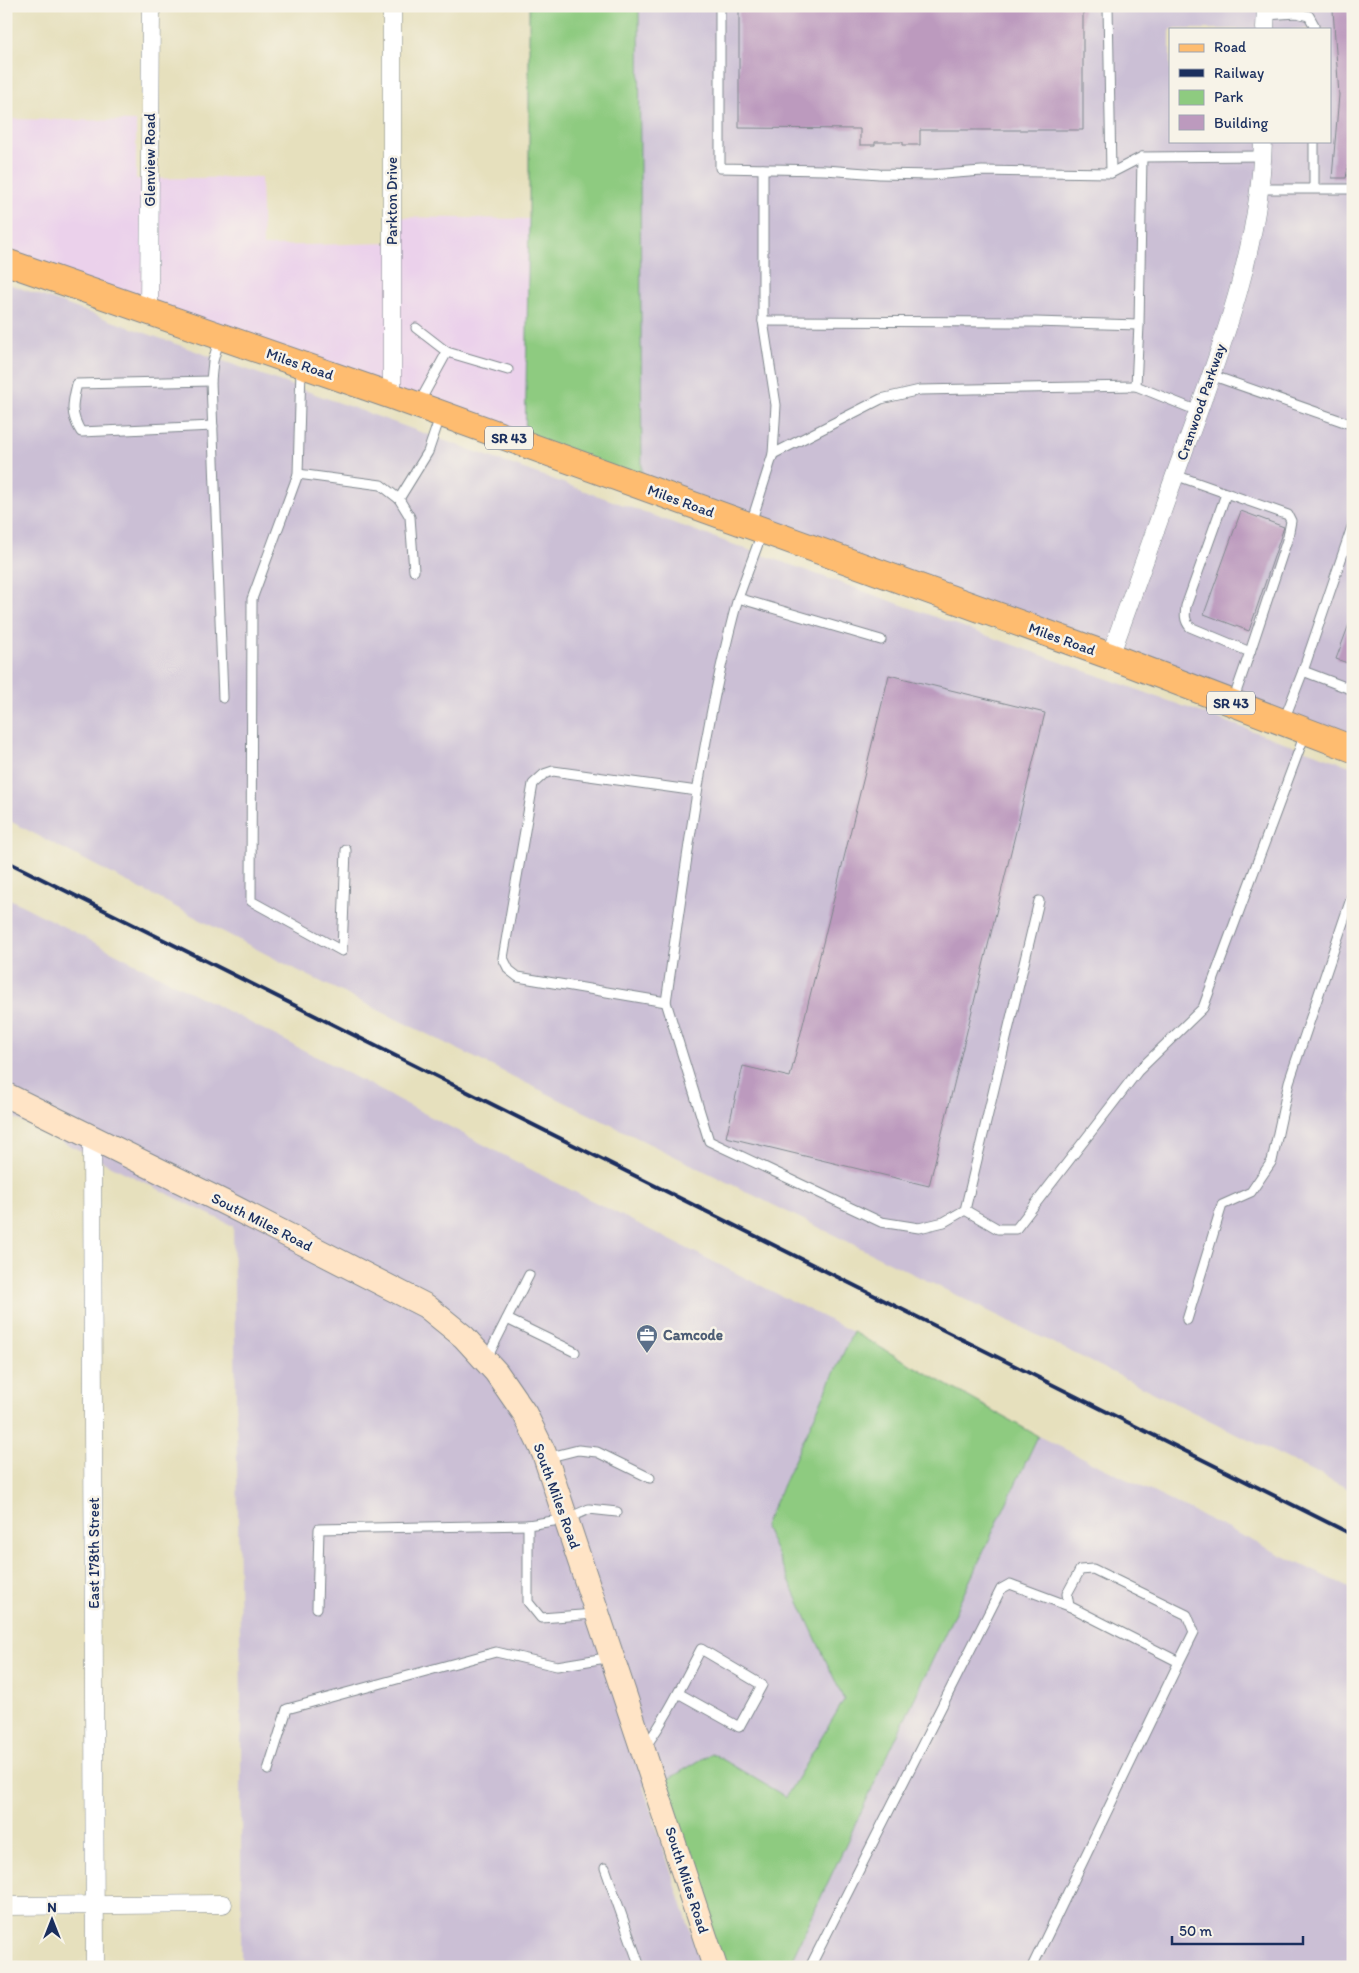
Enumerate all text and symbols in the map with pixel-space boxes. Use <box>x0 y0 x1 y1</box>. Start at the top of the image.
legend <box>1169 28 1332 142</box>
text: Road <box>1214 38 1247 56</box>
text: Railway <box>1214 64 1264 82</box>
text: Park <box>1214 88 1244 106</box>
street label: Glenview Road <box>141 113 159 207</box>
text: Building <box>1214 114 1268 132</box>
street label: Parkton Drive <box>383 157 401 245</box>
street label: Cranwood Parkway <box>1173 341 1229 463</box>
street label: Miles Road <box>264 344 336 384</box>
road number: SR 43 <box>485 426 533 449</box>
street label: Miles Road <box>645 481 717 521</box>
street label: Miles Road <box>1026 619 1098 659</box>
road number: SR 43 <box>1207 691 1255 714</box>
street label: South Miles Road <box>208 1189 316 1255</box>
office icon: Camcode <box>635 1323 659 1354</box>
place label: Camcode <box>663 1326 723 1344</box>
street label: South Miles Road <box>530 1441 584 1551</box>
street label: East 178th Street <box>85 1497 103 1609</box>
street label: South Miles Road <box>661 1824 713 1936</box>
north arrow <box>28 1896 78 1946</box>
text: N <box>47 1899 57 1916</box>
scale bar <box>1172 1913 1303 1945</box>
text: 50 m <box>1179 1922 1212 1940</box>

